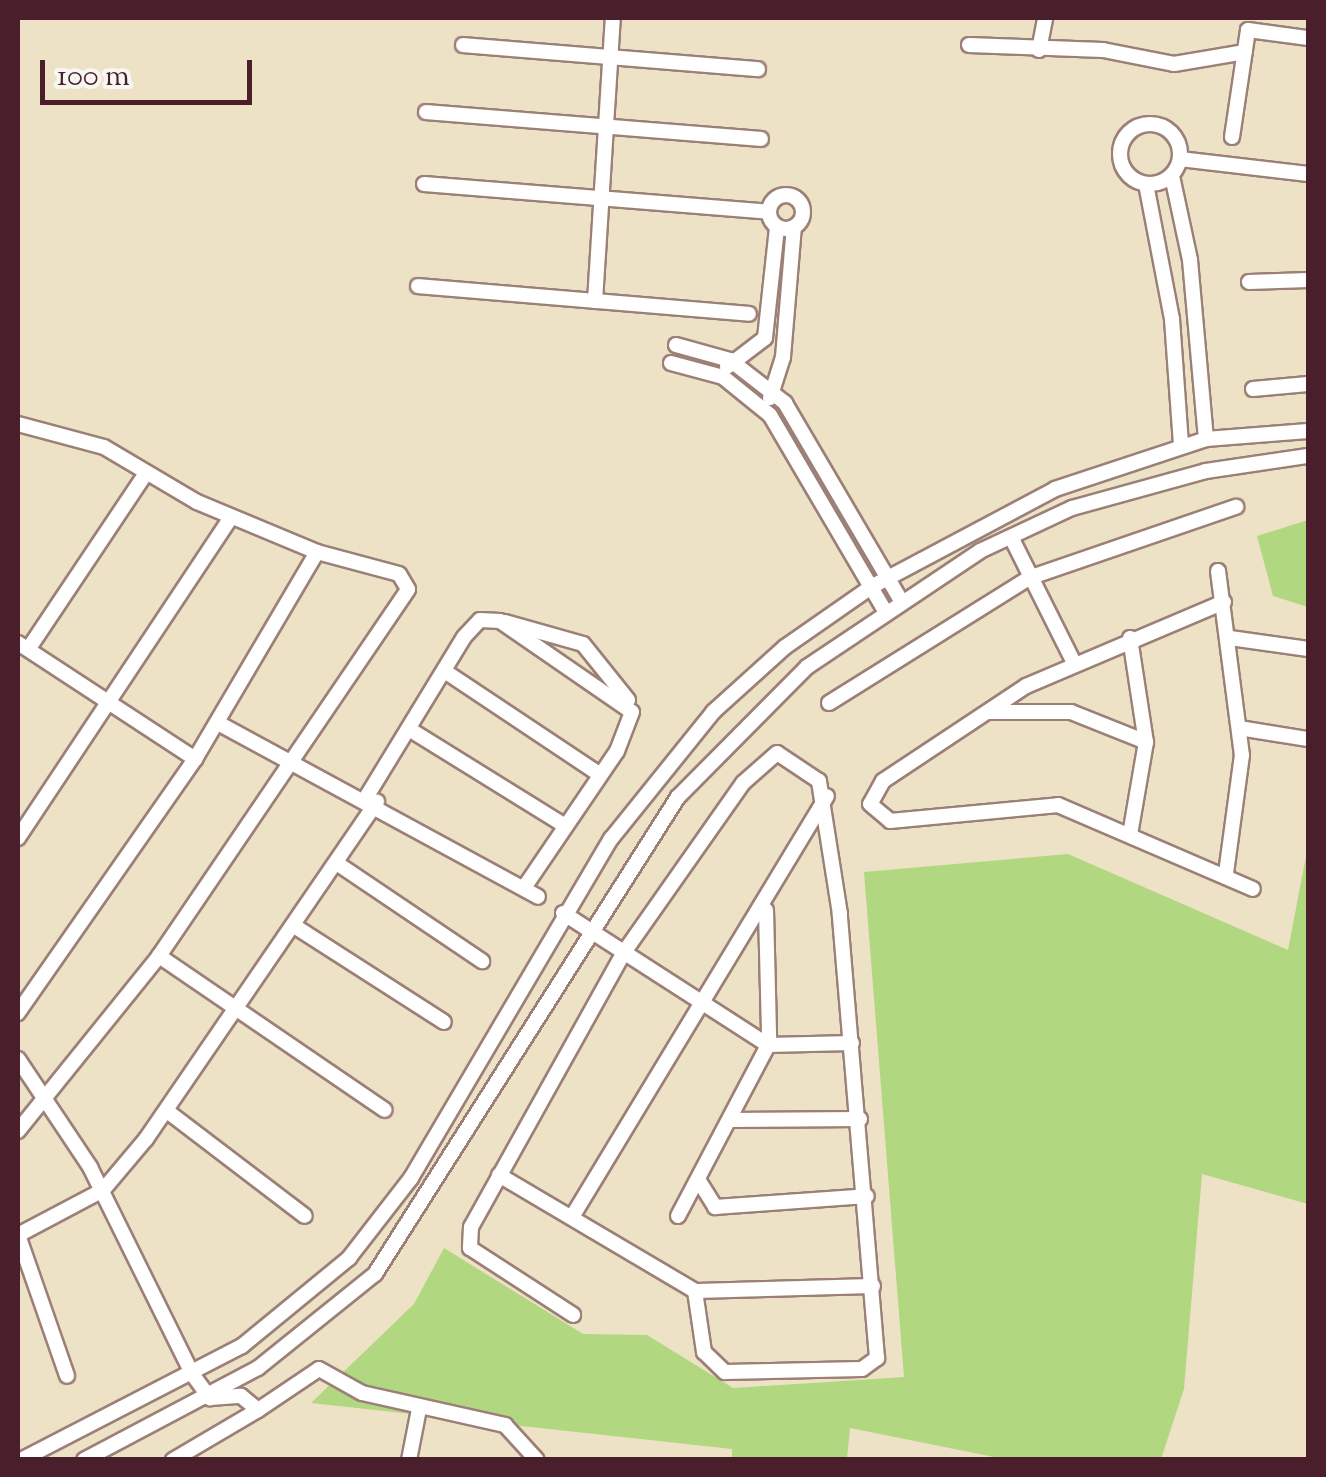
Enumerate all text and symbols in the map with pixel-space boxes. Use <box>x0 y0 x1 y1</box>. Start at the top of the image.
scale bar <box>45 40 258 102</box>
text: 100 m <box>57 56 130 99</box>

